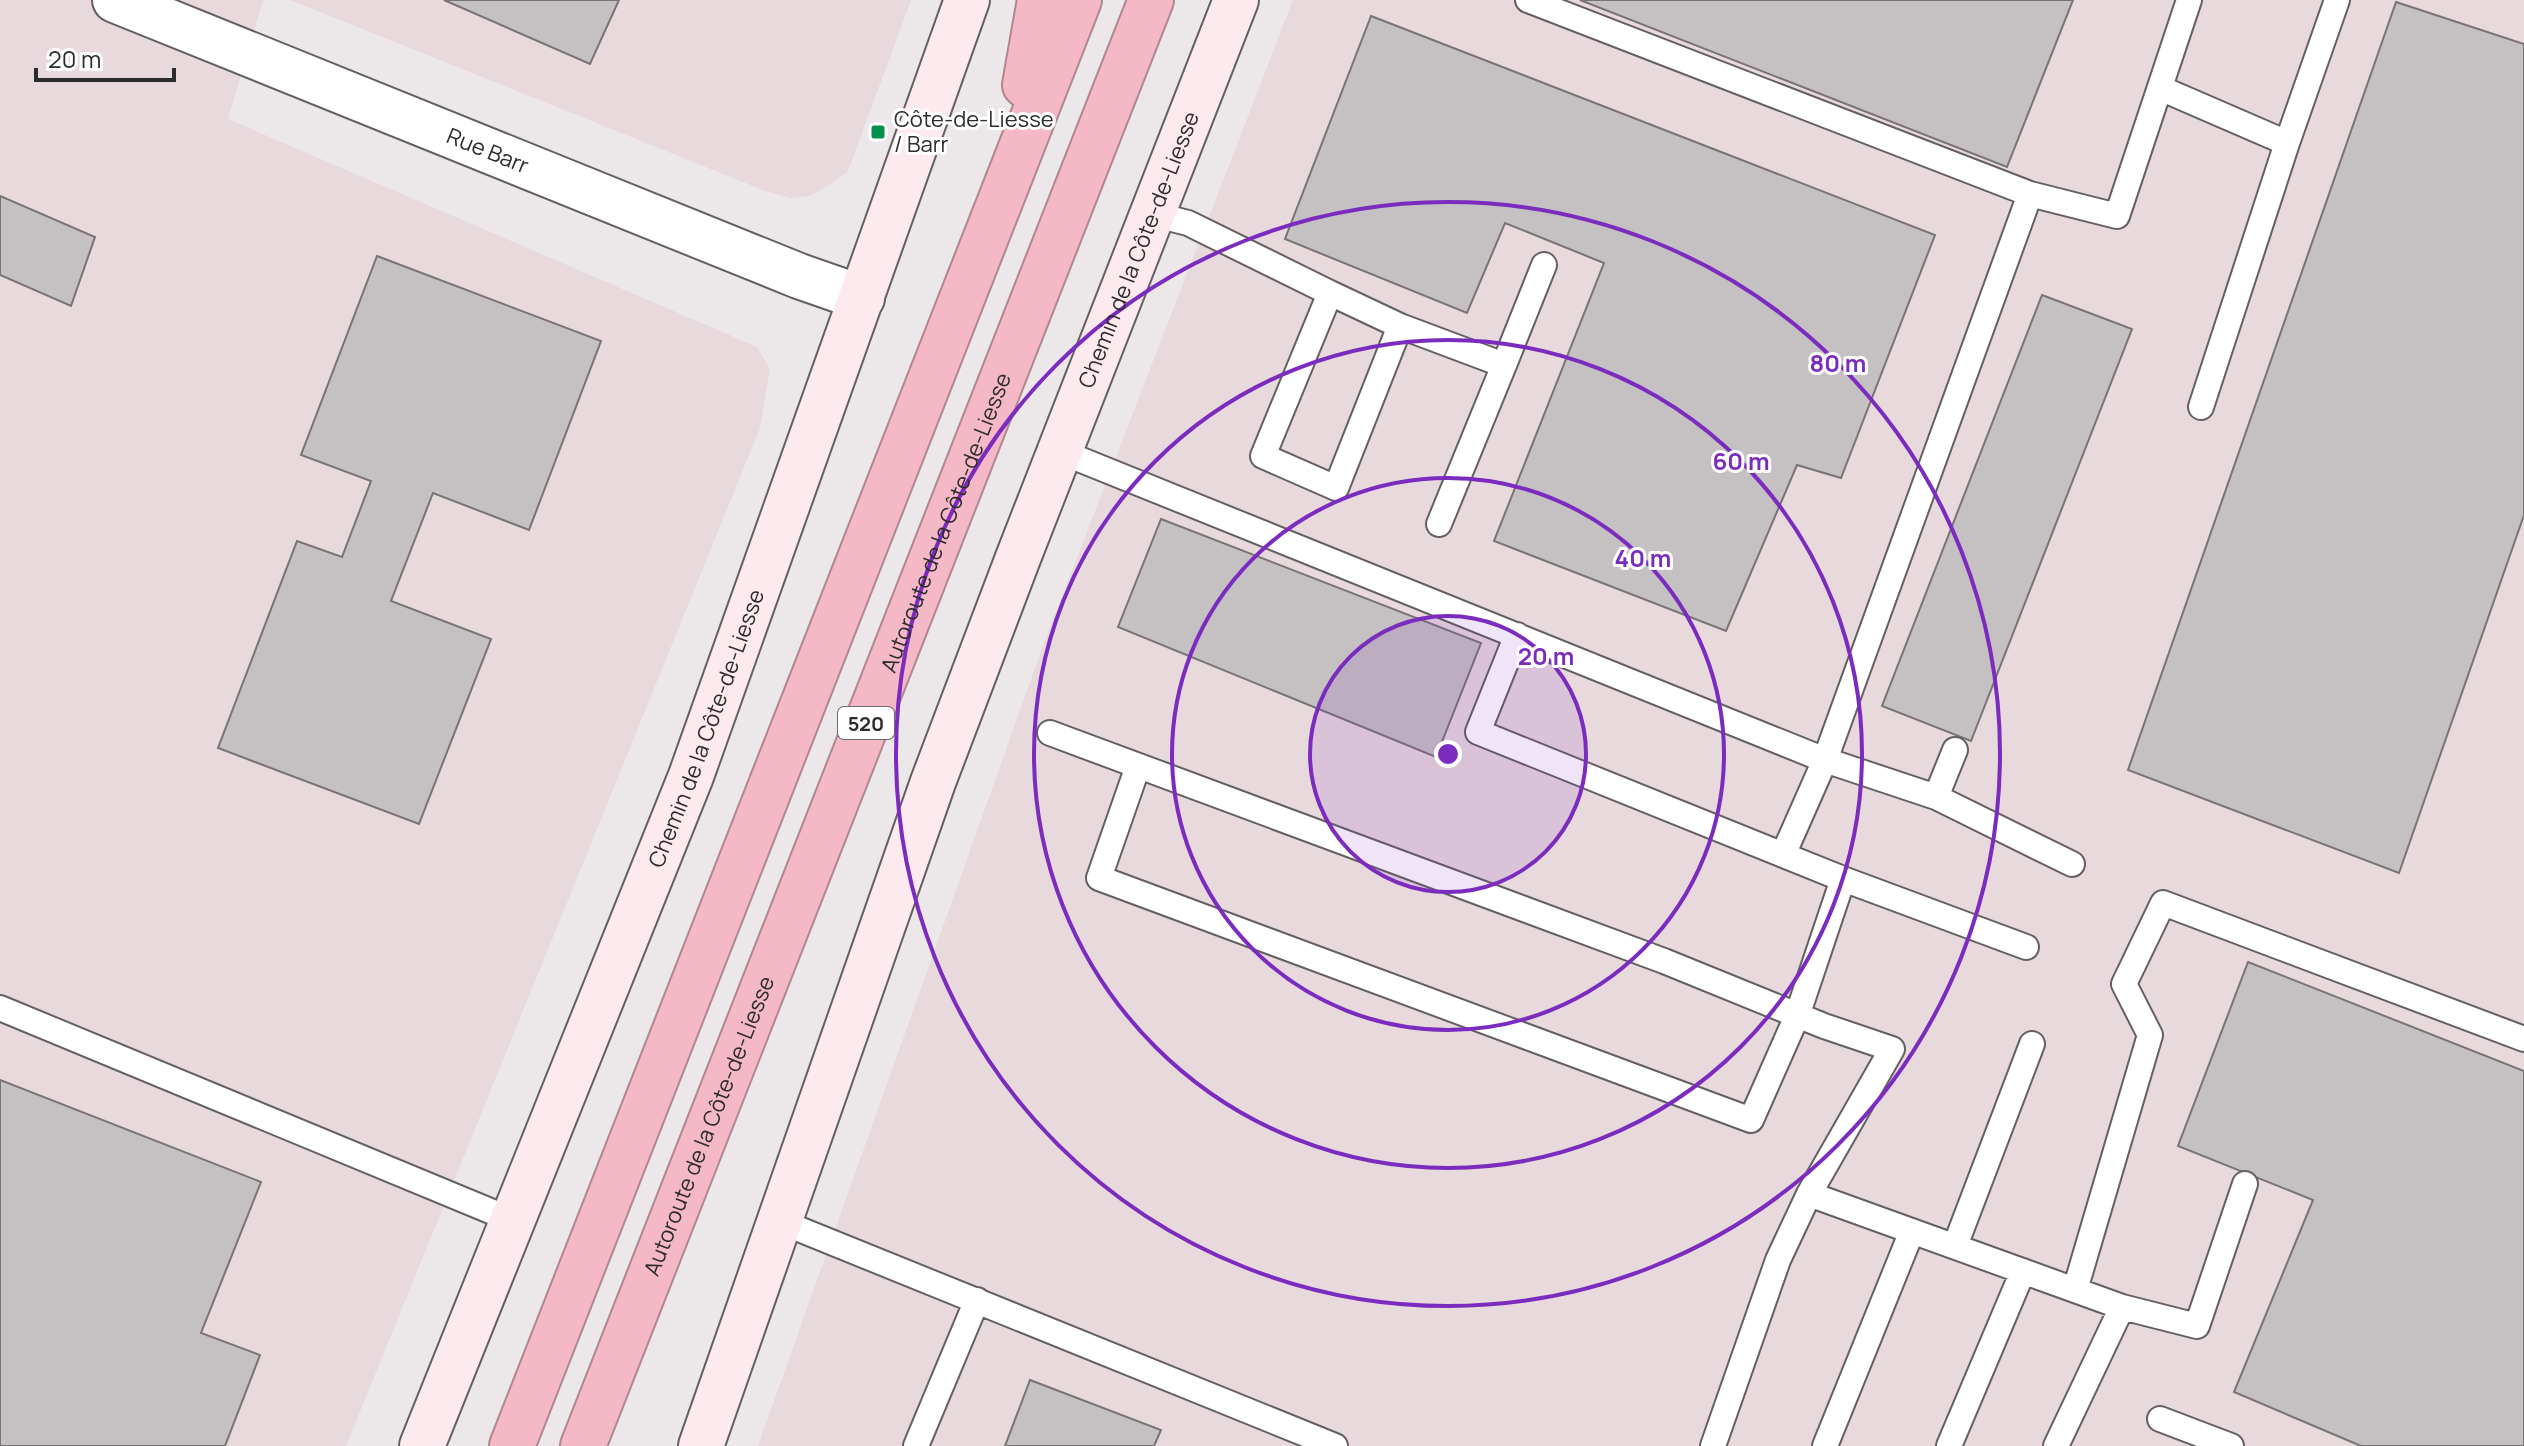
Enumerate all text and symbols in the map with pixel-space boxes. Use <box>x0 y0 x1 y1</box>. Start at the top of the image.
scale bar <box>36 32 174 82</box>
text: 20 m <box>48 42 101 75</box>
place label: Côte-de-Liesse / Barr <box>894 104 1054 159</box>
street label: Chemin de la Côte-de-Liesse <box>1071 107 1206 392</box>
street label: Rue Barr <box>442 120 533 180</box>
marker: Côte-de-Liesse / Barr <box>869 123 887 141</box>
text: 80 m <box>1810 346 1866 379</box>
street label: Autoroute de la Côte-de-Liesse <box>873 368 1018 677</box>
text: 60 m <box>1712 444 1770 477</box>
text: 40 m <box>1615 541 1671 574</box>
street label: Chemin de la Côte-de-Liesse <box>641 585 771 872</box>
text: 20 m <box>1518 639 1574 672</box>
road number: 520 <box>838 707 894 739</box>
centre of rings <box>1434 740 1462 768</box>
street label: Autoroute de la Côte-de-Liesse <box>636 971 781 1280</box>

